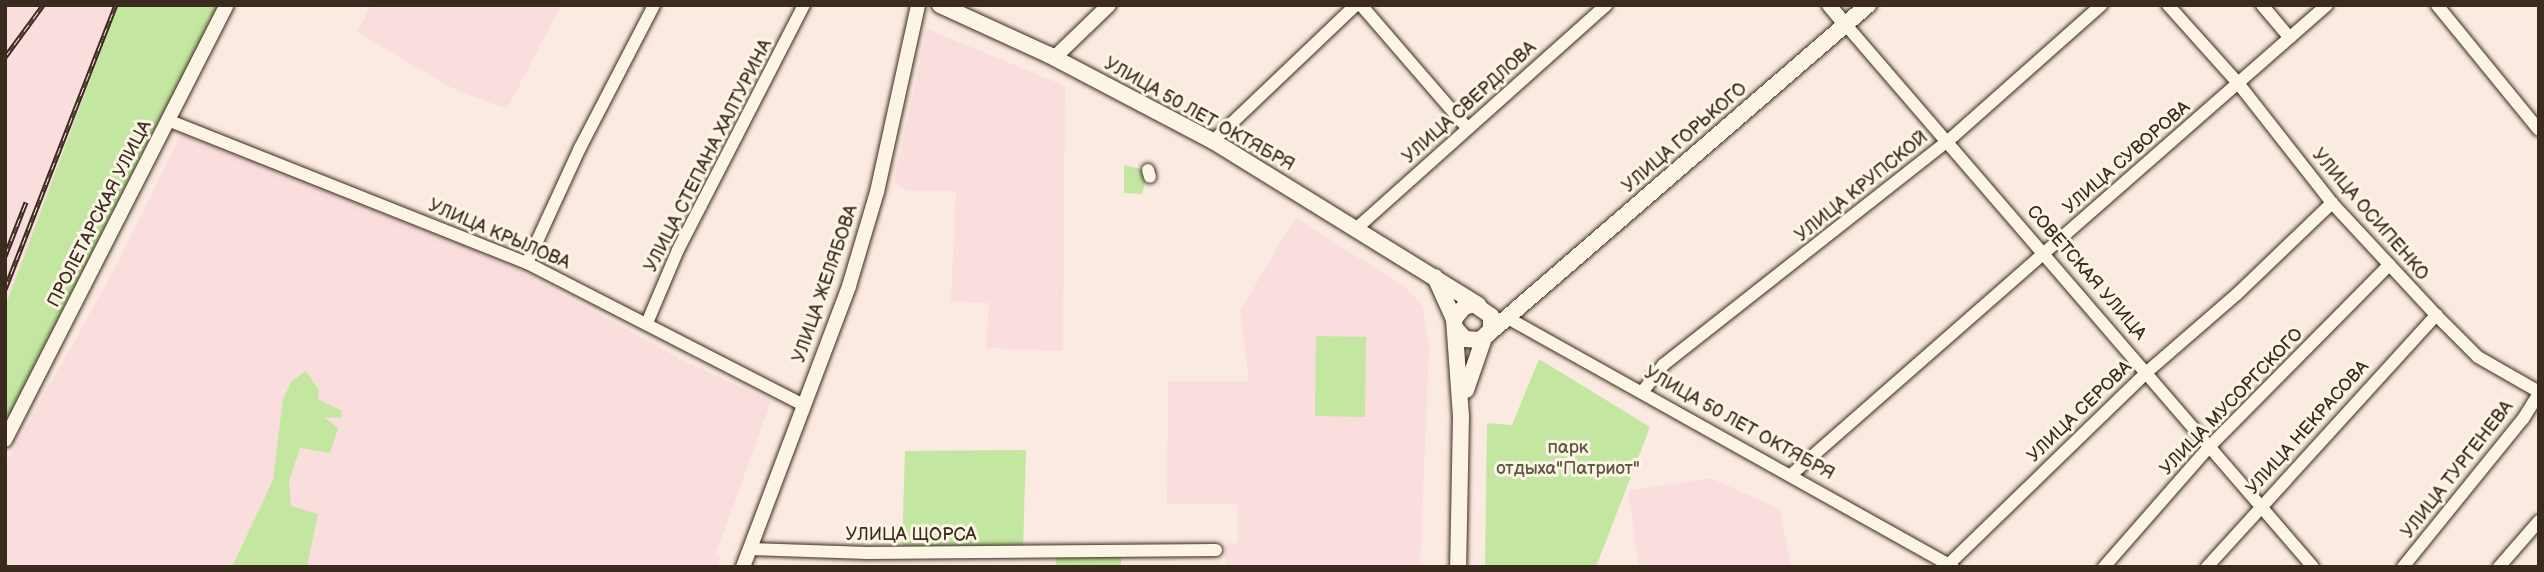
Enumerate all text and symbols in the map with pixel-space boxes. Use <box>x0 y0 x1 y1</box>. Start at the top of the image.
street label: УЛИЦА СТЕПАНА ХАЛТУРИНА <box>641 36 777 276</box>
street label: УЛИЦА СВЕРДЛОВА <box>1399 37 1541 169</box>
street label: УЛИЦА 50 ЛЕТ ОКТЯБРЯ <box>1100 54 1298 176</box>
street label: УЛИЦА ГОРЬКОГО <box>1619 78 1751 198</box>
street label: УЛИЦА СУВОРОВА <box>2059 97 2195 219</box>
street label: ПРОЛЕТАРСКАЯ УЛИЦА <box>43 117 157 311</box>
street label: УЛИЦА КРУПСКОЙ <box>1791 127 1933 247</box>
street label: УЛИЦА ОСИПЕНКО <box>2307 145 2433 285</box>
street label: УЛИЦА КРЫЛОВА <box>425 195 573 275</box>
street label: СОВЕТСКАЯ УЛИЦА <box>2022 201 2150 345</box>
street label: УЛИЦА ЖЕЛЯБОВА <box>789 202 863 366</box>
street label: УЛИЦА МУСОРГСКОГО <box>2156 324 2308 480</box>
street label: УЛИЦА СЕРОВА <box>2023 357 2137 467</box>
street label: УЛИЦА НЕКРАСОВА <box>2242 357 2374 499</box>
street label: УЛИЦА 50 ЛЕТ ОКТЯБРЯ <box>1640 363 1838 485</box>
street label: УЛИЦА ТУРГЕНЕВА <box>2398 397 2518 543</box>
park label: парк отдыха"Патриот" <box>1496 438 1640 480</box>
street label: УЛИЦА ЩОРСА <box>846 524 976 546</box>

